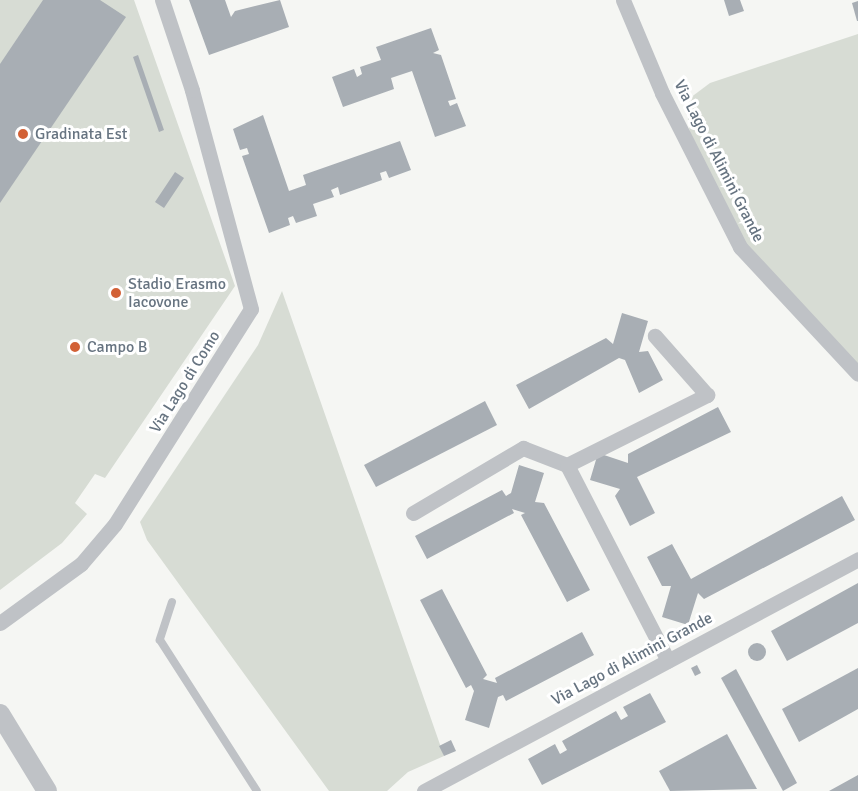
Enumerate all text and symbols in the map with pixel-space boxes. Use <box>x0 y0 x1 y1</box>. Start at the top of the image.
street label: Via Lago di Alimini Grande <box>670 77 768 245</box>
place label: Gradinata Est <box>35 124 127 144</box>
marker: Gradinata Est <box>16 127 30 141</box>
place label: Stadio Erasmo Iacovone <box>128 274 226 312</box>
marker: Stadio Erasmo Iacovone <box>109 286 123 300</box>
street label: Via Lago di Como <box>146 327 224 437</box>
place label: Campo B <box>87 337 147 357</box>
marker: Campo B <box>68 340 82 354</box>
street label: Via Lago di Alimini Grande <box>548 608 716 710</box>

